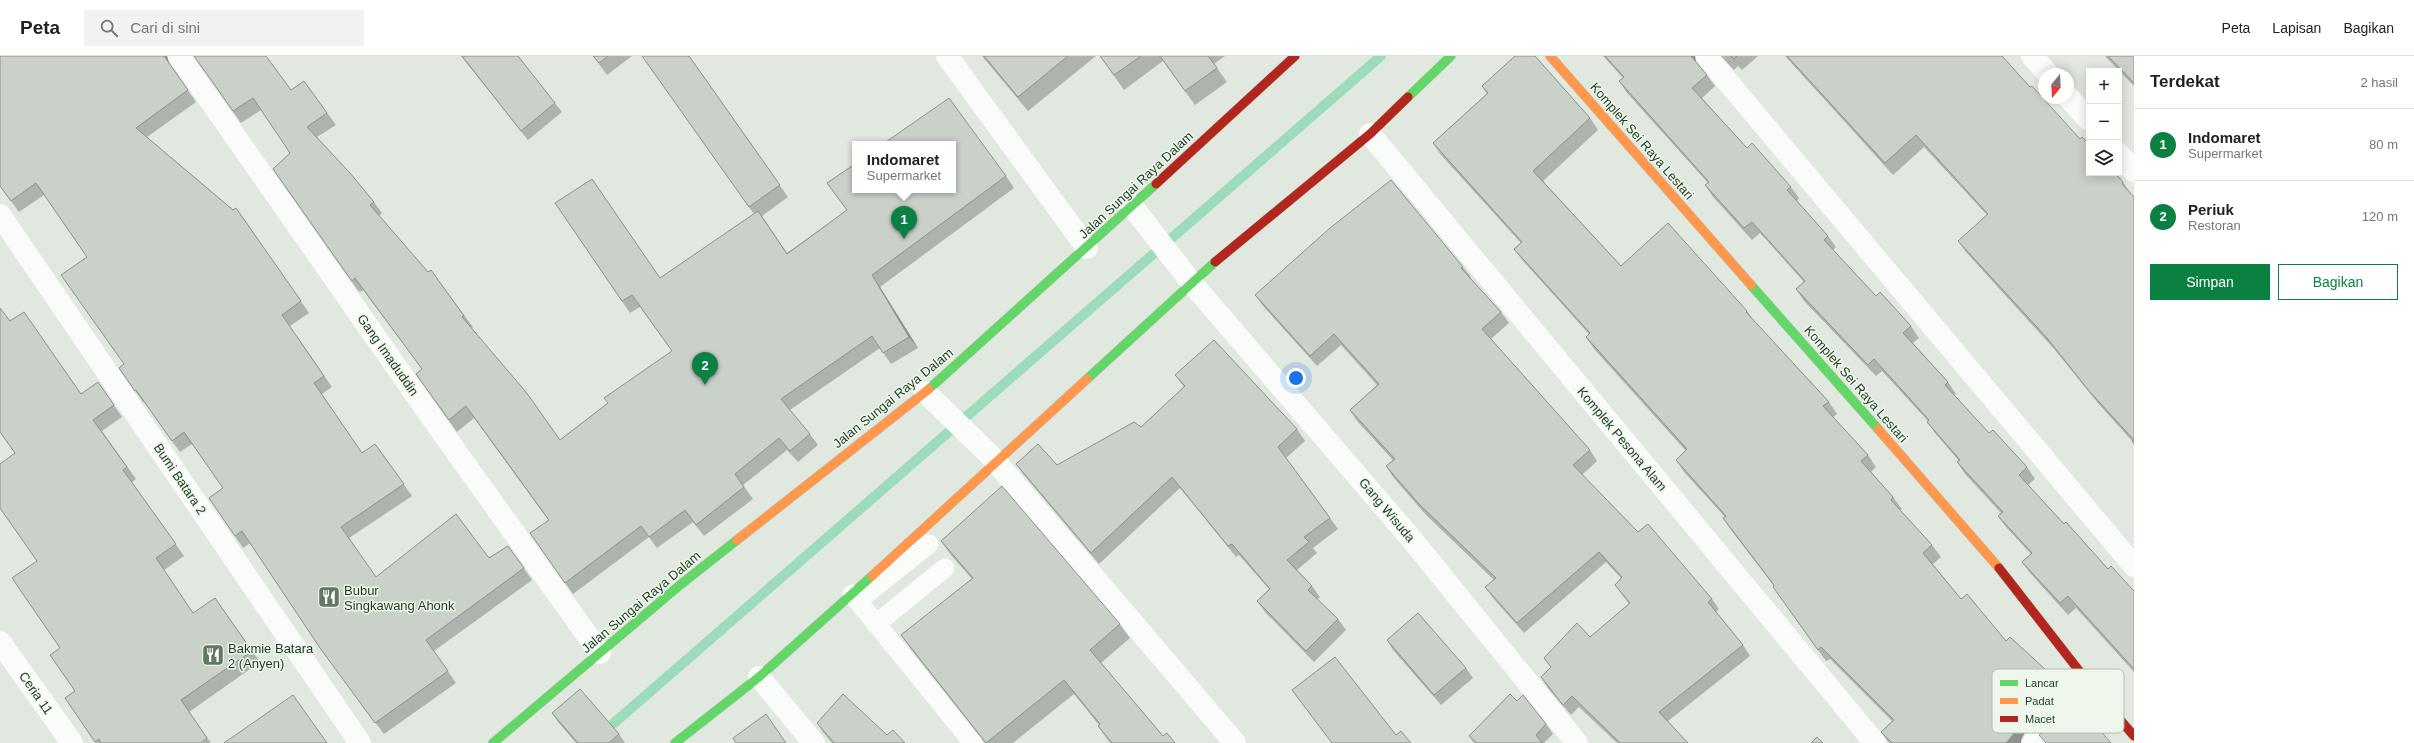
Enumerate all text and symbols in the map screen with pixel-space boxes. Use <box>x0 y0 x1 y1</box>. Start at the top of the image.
search box <box>84 10 364 46</box>
text: Peta <box>20 17 60 38</box>
icon: search <box>98 17 120 39</box>
text: Cari di sini <box>130 19 200 36</box>
text: Peta <box>2222 20 2250 36</box>
text: Lapisan <box>2272 20 2321 36</box>
text: Bagikan <box>2343 20 2394 36</box>
north arrow <box>2038 68 2074 104</box>
map controls <box>2086 68 2122 176</box>
button: + <box>2086 68 2122 104</box>
text: Terdekat <box>2150 72 2220 91</box>
text: 2 hasil <box>2360 75 2398 90</box>
street label: Komplek Sei Raya Lestari <box>1587 80 1697 202</box>
button: − <box>2086 104 2122 140</box>
street label: Jalan Sungai Raya Dalam <box>1076 128 1196 242</box>
text: Indomaret <box>2188 129 2261 146</box>
text: 1 <box>2159 137 2167 152</box>
text: 80 m <box>2369 137 2398 152</box>
button: layers <box>2086 140 2122 176</box>
popup <box>852 141 956 193</box>
text: Supermarket <box>2188 146 2262 161</box>
text: Indomaret <box>867 151 939 168</box>
text: Supermarket <box>867 168 941 183</box>
text: Periuk <box>2188 201 2234 218</box>
pin: 1 <box>891 206 917 239</box>
text: 2 <box>2159 209 2167 224</box>
text: 120 m <box>2362 209 2398 224</box>
text: Restoran <box>2188 218 2241 233</box>
button: Simpan <box>2150 264 2270 300</box>
button: Bagikan <box>2278 264 2398 300</box>
street label: Gang Imaduddin <box>354 311 422 399</box>
street label: Komplek Sei Raya Lestari <box>1801 323 1911 445</box>
street label: Jalan Sungai Raya Dalam <box>830 345 956 451</box>
pin: 2 <box>692 352 718 385</box>
your location <box>1286 368 1306 388</box>
street label: Komplek Pesona Alam <box>1574 384 1670 494</box>
street label: Bumi Batara 2 <box>151 441 209 517</box>
street label: Gang Wisuda <box>1356 475 1419 546</box>
street label: Jalan Sungai Raya Dalam <box>579 548 703 656</box>
place label: Bubur Singkawang Ahonk <box>344 583 455 613</box>
restaurant icon: Bubur Singkawang Ahonk <box>316 584 342 610</box>
place label: Bakmie Batara 2 (Anyen) <box>228 641 314 671</box>
restaurant icon: Bakmie Batara 2 (Anyen) <box>200 642 226 668</box>
street label: Ceria 11 <box>16 669 56 717</box>
legend <box>1992 669 2124 733</box>
text: Lancar <box>2025 677 2059 689</box>
text: Padat <box>2025 695 2054 707</box>
text: Macet <box>2025 713 2055 725</box>

